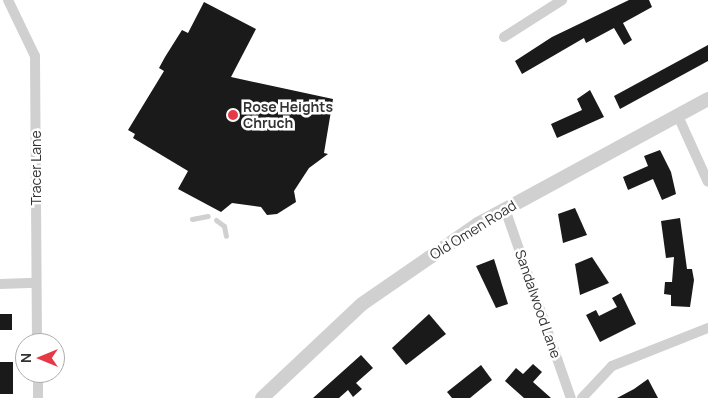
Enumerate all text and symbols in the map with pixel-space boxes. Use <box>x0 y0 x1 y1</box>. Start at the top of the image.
place label: Rose Heights Chruch <box>243 99 333 132</box>
marker: Rose Heights Chruch <box>227 109 239 121</box>
street label: Tracer Lane <box>28 130 44 206</box>
street label: Old Omen Road <box>427 197 519 263</box>
street label: Sandalwood Lane <box>512 248 564 360</box>
north arrow <box>15 333 65 383</box>
text: N <box>16 353 35 363</box>

